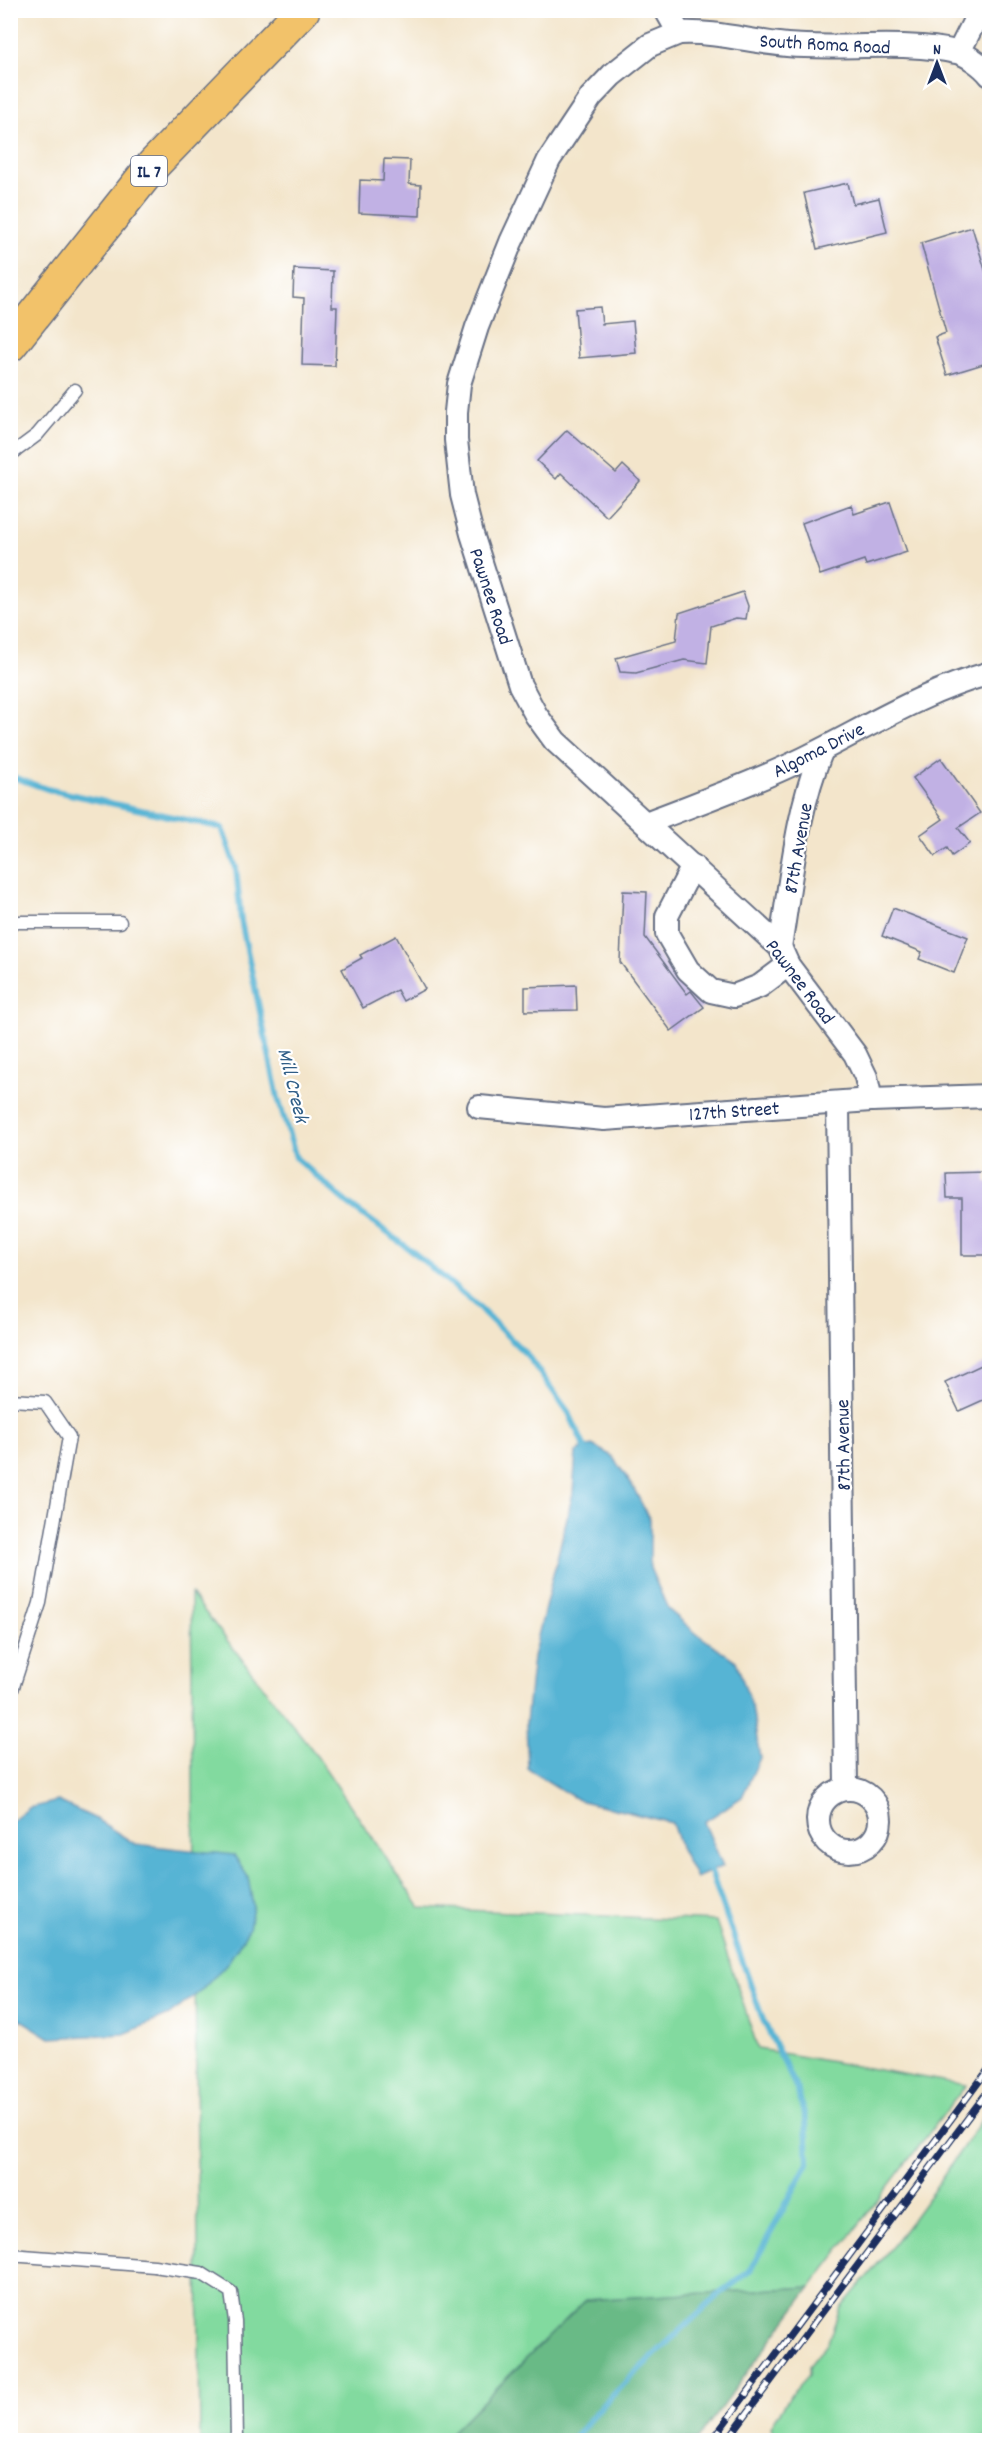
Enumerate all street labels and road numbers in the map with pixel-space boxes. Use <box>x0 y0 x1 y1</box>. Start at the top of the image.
street label: South Roma Road <box>759 29 891 63</box>
road number: IL 7 <box>131 156 167 186</box>
street label: Pawnee Road <box>460 545 518 649</box>
street label: Algoma Drive <box>769 717 870 787</box>
street label: 87th Avenue <box>778 801 822 896</box>
street label: Pawnee Road <box>757 934 840 1031</box>
street label: 127th Street <box>688 1096 780 1130</box>
street label: 87th Avenue <box>830 1399 860 1491</box>

